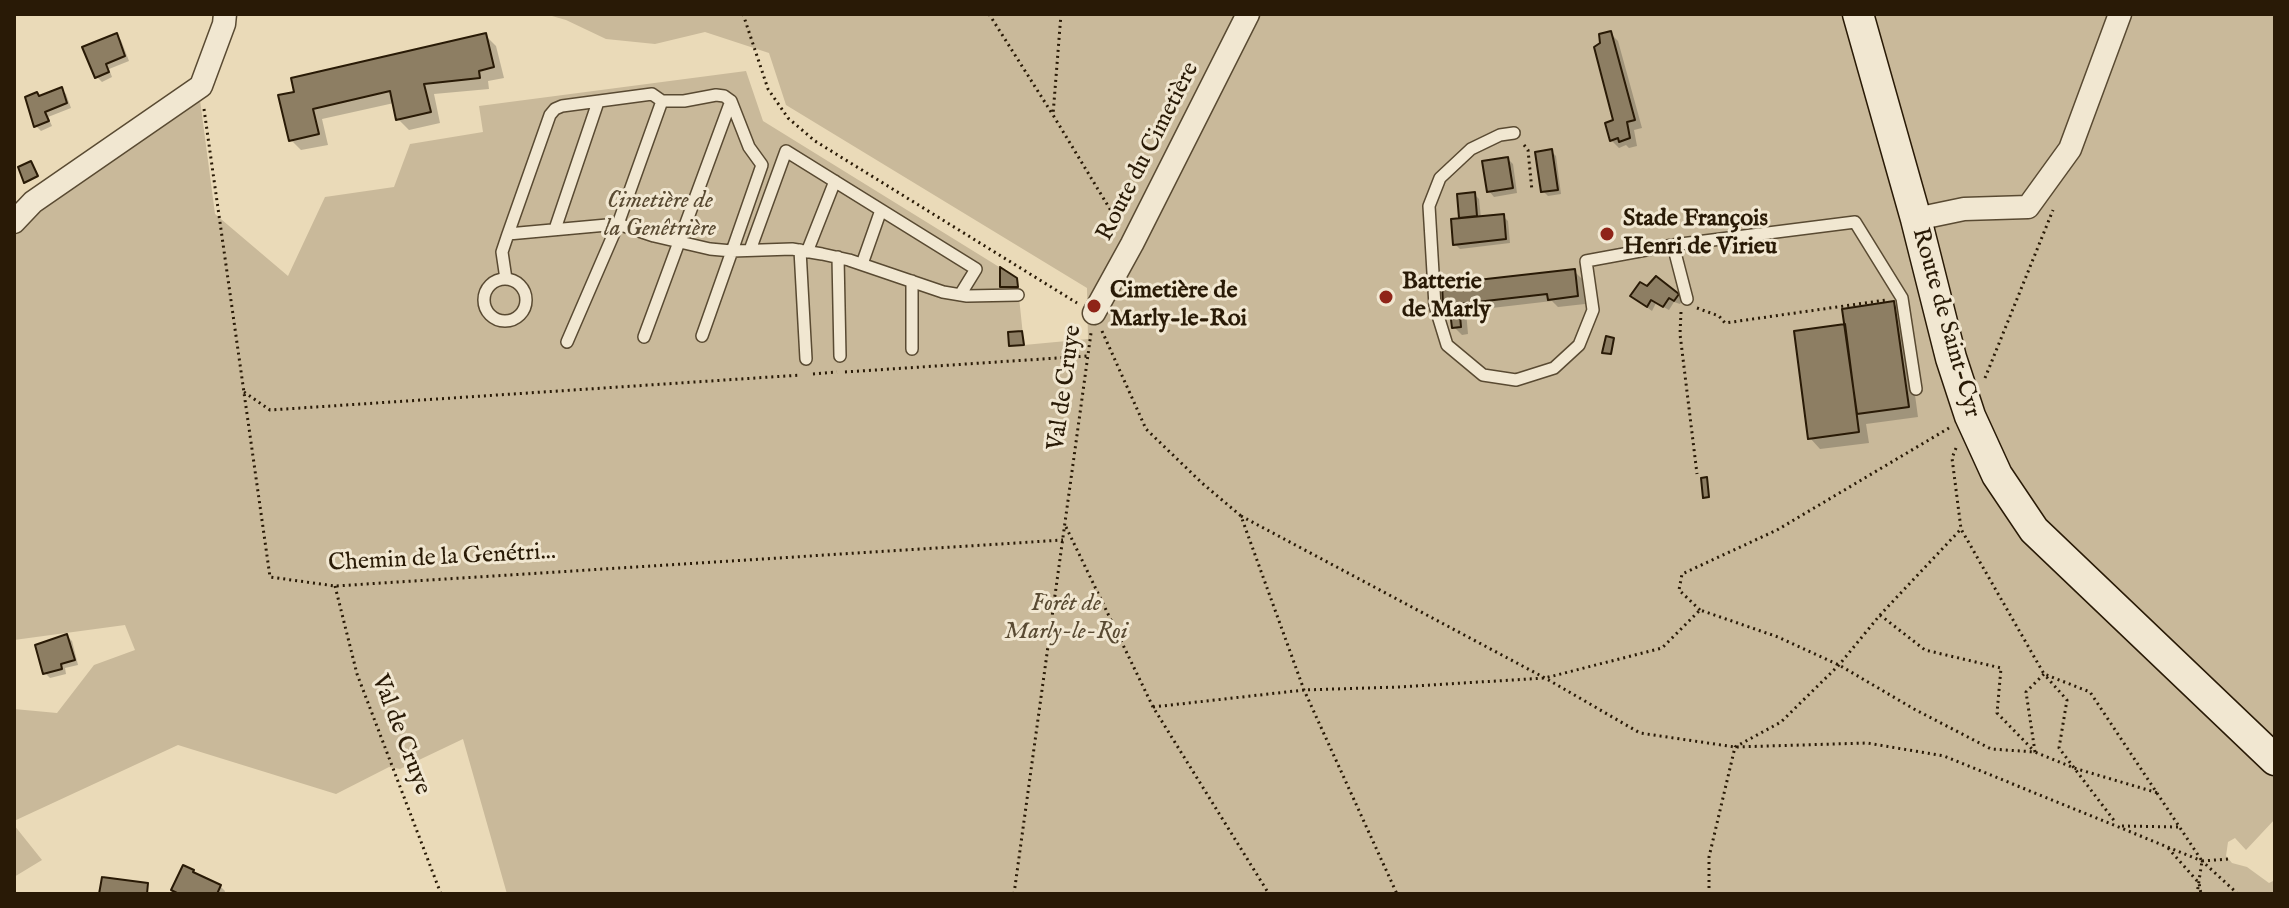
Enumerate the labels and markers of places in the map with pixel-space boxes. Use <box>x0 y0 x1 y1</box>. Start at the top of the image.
place label: Stade François Henri de Virieu <box>1623 206 1777 262</box>
marker: Stade François Henri de Virieu <box>1598 225 1616 243</box>
place label: Batterie de Marly <box>1402 269 1491 325</box>
place label: Cimetière de Marly-le-Roi <box>1110 278 1247 334</box>
marker: Batterie de Marly <box>1377 288 1395 306</box>
marker: Cimetière de Marly-le-Roi <box>1085 297 1103 315</box>

